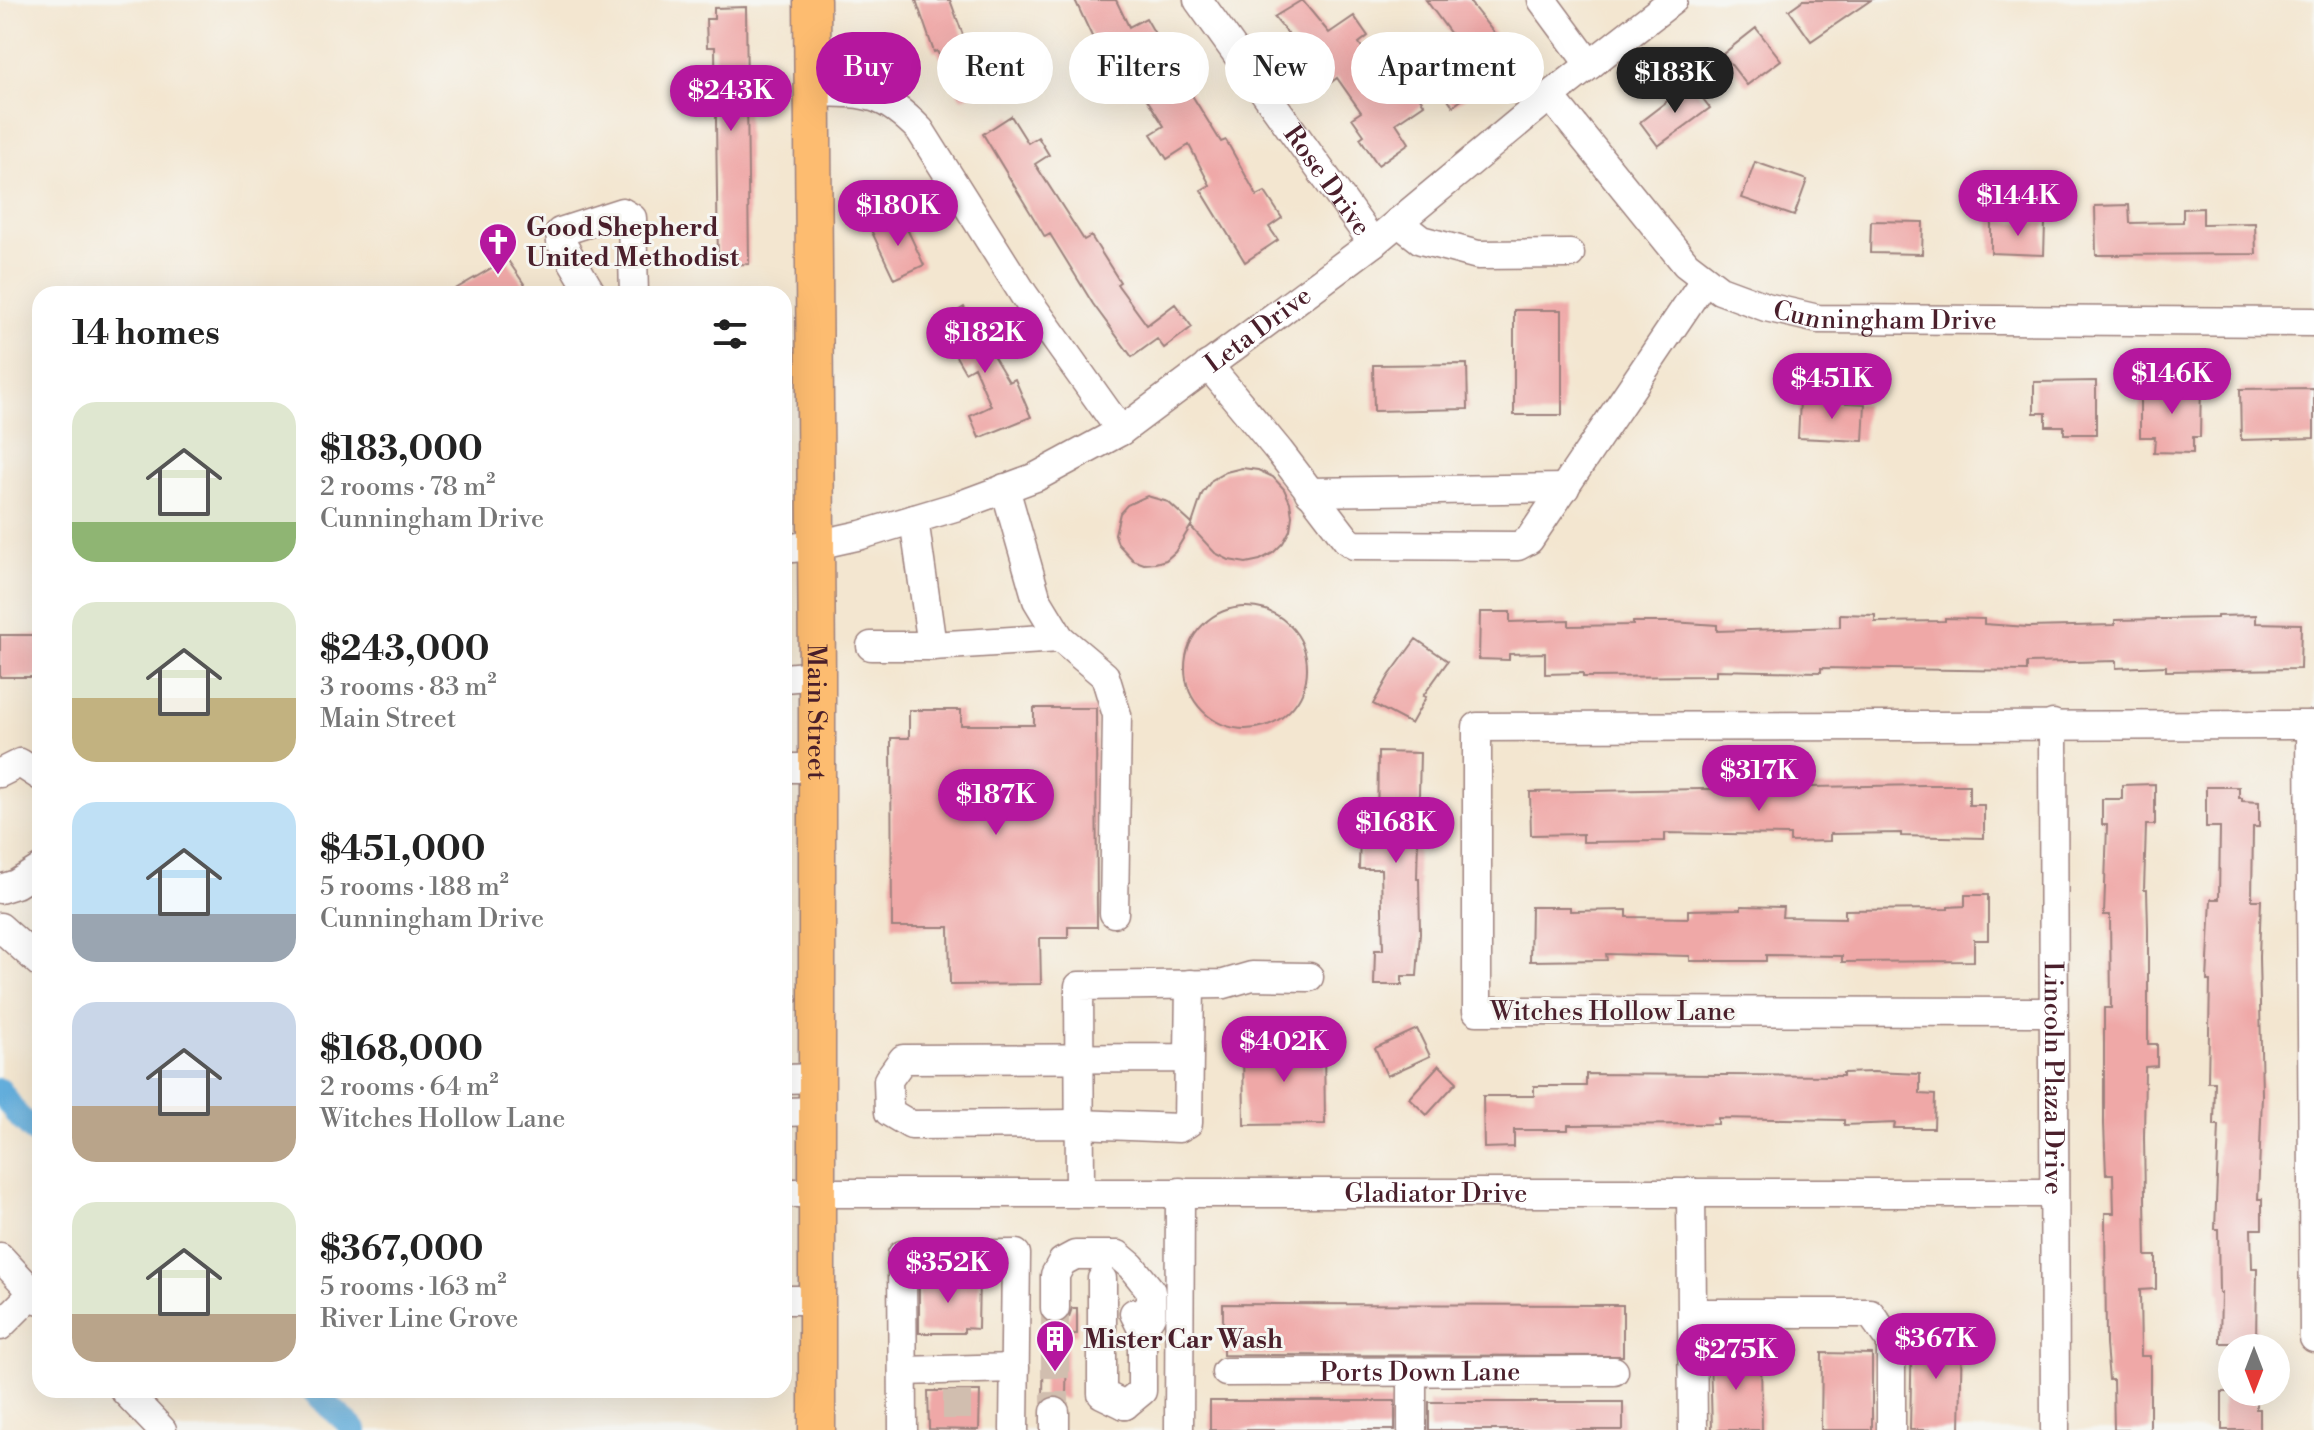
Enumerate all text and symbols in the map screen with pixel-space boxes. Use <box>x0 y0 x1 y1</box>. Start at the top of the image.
chip: Buy <box>816 32 921 104</box>
chip: Rent <box>937 32 1053 104</box>
chip: Filters <box>1069 32 1209 104</box>
chip: New <box>1225 32 1335 104</box>
chip: Apartment <box>1351 32 1544 104</box>
pin: $183K <box>1619 47 1731 115</box>
text: $183K <box>1635 57 1715 89</box>
pin: $243K <box>675 65 787 133</box>
text: $243K <box>688 75 774 107</box>
street label: Rose Drive <box>1276 119 1377 242</box>
pin: $144K <box>1962 170 2074 238</box>
pin: $180K <box>842 180 954 248</box>
text: $144K <box>1976 180 2060 212</box>
text: $180K <box>856 190 940 222</box>
place label: Good Shepherd United Methodist <box>526 212 740 274</box>
church icon: Good Shepherd United Methodist <box>477 221 519 276</box>
street label: Leta Drive <box>1199 280 1318 380</box>
street label: Cunningham Drive <box>1770 294 1997 337</box>
pin: $182K <box>929 307 1041 375</box>
icon: filters <box>708 312 752 356</box>
text: 14 homes <box>72 313 220 355</box>
text: $182K <box>944 317 1026 349</box>
pin: $146K <box>2116 348 2228 416</box>
pin: $451K <box>1776 353 1888 421</box>
text: $146K <box>2131 358 2213 390</box>
text: $451K <box>1791 363 1873 395</box>
text: $183,000 <box>320 429 483 471</box>
icon: home <box>136 434 232 530</box>
text: 2 rooms · 78 m² <box>320 471 495 503</box>
text: Cunningham Drive <box>320 503 544 535</box>
text: $243,000 <box>320 629 490 671</box>
icon: home <box>136 634 232 730</box>
street label: Main Street <box>800 644 832 780</box>
text: 3 rooms · 83 m² <box>320 671 497 703</box>
text: Main Street <box>320 703 456 735</box>
pin: $317K <box>1703 745 1815 813</box>
text: $317K <box>1720 755 1798 787</box>
pin: $187K <box>940 769 1052 837</box>
text: $187K <box>956 779 1036 811</box>
pin: $168K <box>1340 797 1452 865</box>
text: $168K <box>1355 807 1437 839</box>
text: $451,000 <box>320 829 485 871</box>
icon: home <box>136 834 232 930</box>
text: 5 rooms · 188 m² <box>320 871 509 903</box>
text: Cunningham Drive <box>320 903 544 935</box>
street label: Lincoln Plaza Drive <box>2037 961 2069 1195</box>
street label: Witches Hollow Lane <box>1489 996 1736 1028</box>
pin: $402K <box>1228 1016 1340 1084</box>
text: $402K <box>1240 1026 1328 1058</box>
text: $168,000 <box>320 1029 483 1071</box>
icon: home <box>136 1034 232 1130</box>
text: 2 rooms · 64 m² <box>320 1071 499 1103</box>
text: Witches Hollow Lane <box>320 1103 565 1135</box>
street label: Gladiator Drive <box>1345 1178 1527 1210</box>
text: $367,000 <box>320 1229 484 1271</box>
icon: home <box>136 1234 232 1330</box>
pin: $352K <box>892 1237 1004 1305</box>
text: $352K <box>906 1247 990 1279</box>
text: 5 rooms · 163 m² <box>320 1271 507 1303</box>
text: River Line Grove <box>320 1303 518 1335</box>
pin: $367K <box>1880 1313 1992 1381</box>
building icon: Mister Car Wash <box>1034 1318 1076 1373</box>
text: $367K <box>1895 1323 1977 1355</box>
place label: Mister Car Wash <box>1083 1324 1283 1356</box>
pin: $275K <box>1680 1324 1792 1392</box>
text: $275K <box>1694 1334 1778 1366</box>
north arrow <box>2218 1334 2290 1406</box>
map controls <box>2218 1334 2290 1406</box>
street label: Ports Down Lane <box>1320 1356 1520 1389</box>

